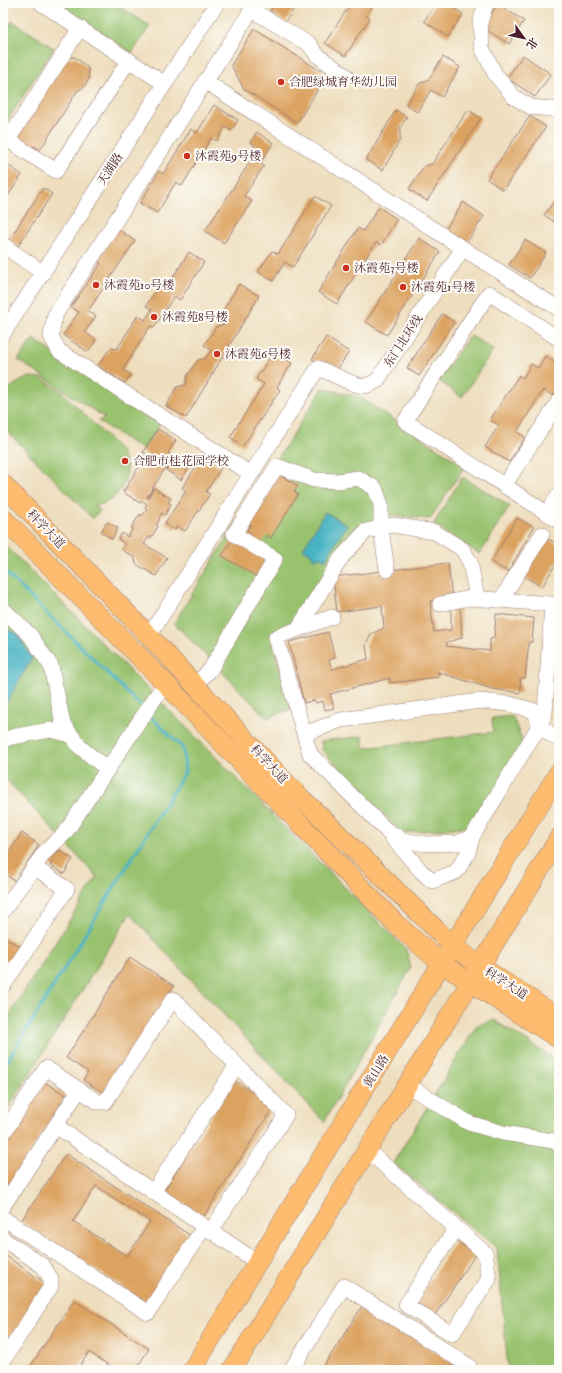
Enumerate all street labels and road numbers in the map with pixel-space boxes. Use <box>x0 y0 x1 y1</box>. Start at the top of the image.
street label: 天湖路 <box>94 150 127 188</box>
street label: 东门北环线 <box>381 312 426 371</box>
street label: 科学大道 <box>24 507 68 552</box>
street label: 科学大道 <box>247 742 290 787</box>
street label: 科学大道 <box>482 964 530 1003</box>
street label: 黄山路 <box>361 1052 392 1091</box>

